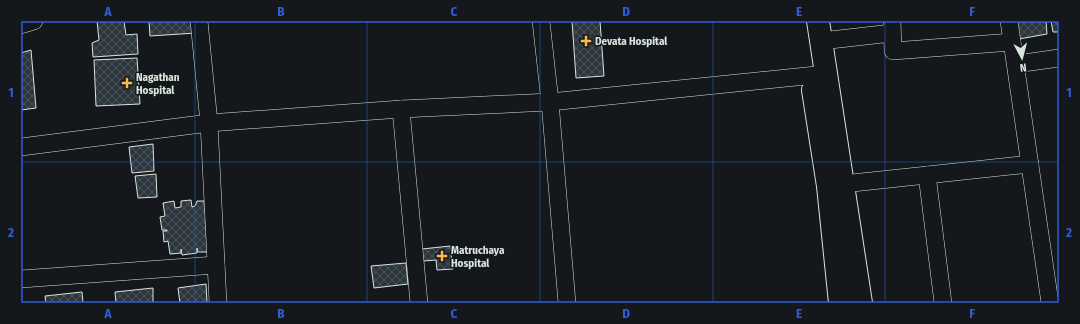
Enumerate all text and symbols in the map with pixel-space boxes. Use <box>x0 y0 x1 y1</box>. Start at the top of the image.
text: A <box>103 4 112 19</box>
text: B <box>277 4 285 19</box>
text: C <box>451 4 458 19</box>
text: D <box>622 4 630 19</box>
text: E <box>796 4 802 19</box>
text: F <box>969 4 975 19</box>
marker: Devata Hospital <box>580 35 592 47</box>
place label: Devata Hospital <box>595 35 668 48</box>
north arrow <box>1002 38 1042 78</box>
text: N <box>1019 61 1027 74</box>
place label: Nagathan Hospital <box>136 71 180 97</box>
marker: Nagathan Hospital <box>121 77 133 89</box>
text: 1 <box>8 85 14 100</box>
text: 1 <box>1066 85 1072 100</box>
text: 2 <box>7 225 14 240</box>
text: 2 <box>1065 225 1072 240</box>
place label: Matruchaya Hospital <box>451 244 505 270</box>
marker: Matruchaya Hospital <box>436 250 448 262</box>
text: A <box>103 306 112 321</box>
text: B <box>277 306 285 321</box>
text: C <box>451 306 458 321</box>
text: D <box>622 306 630 321</box>
text: E <box>796 306 802 321</box>
text: F <box>969 306 975 321</box>

